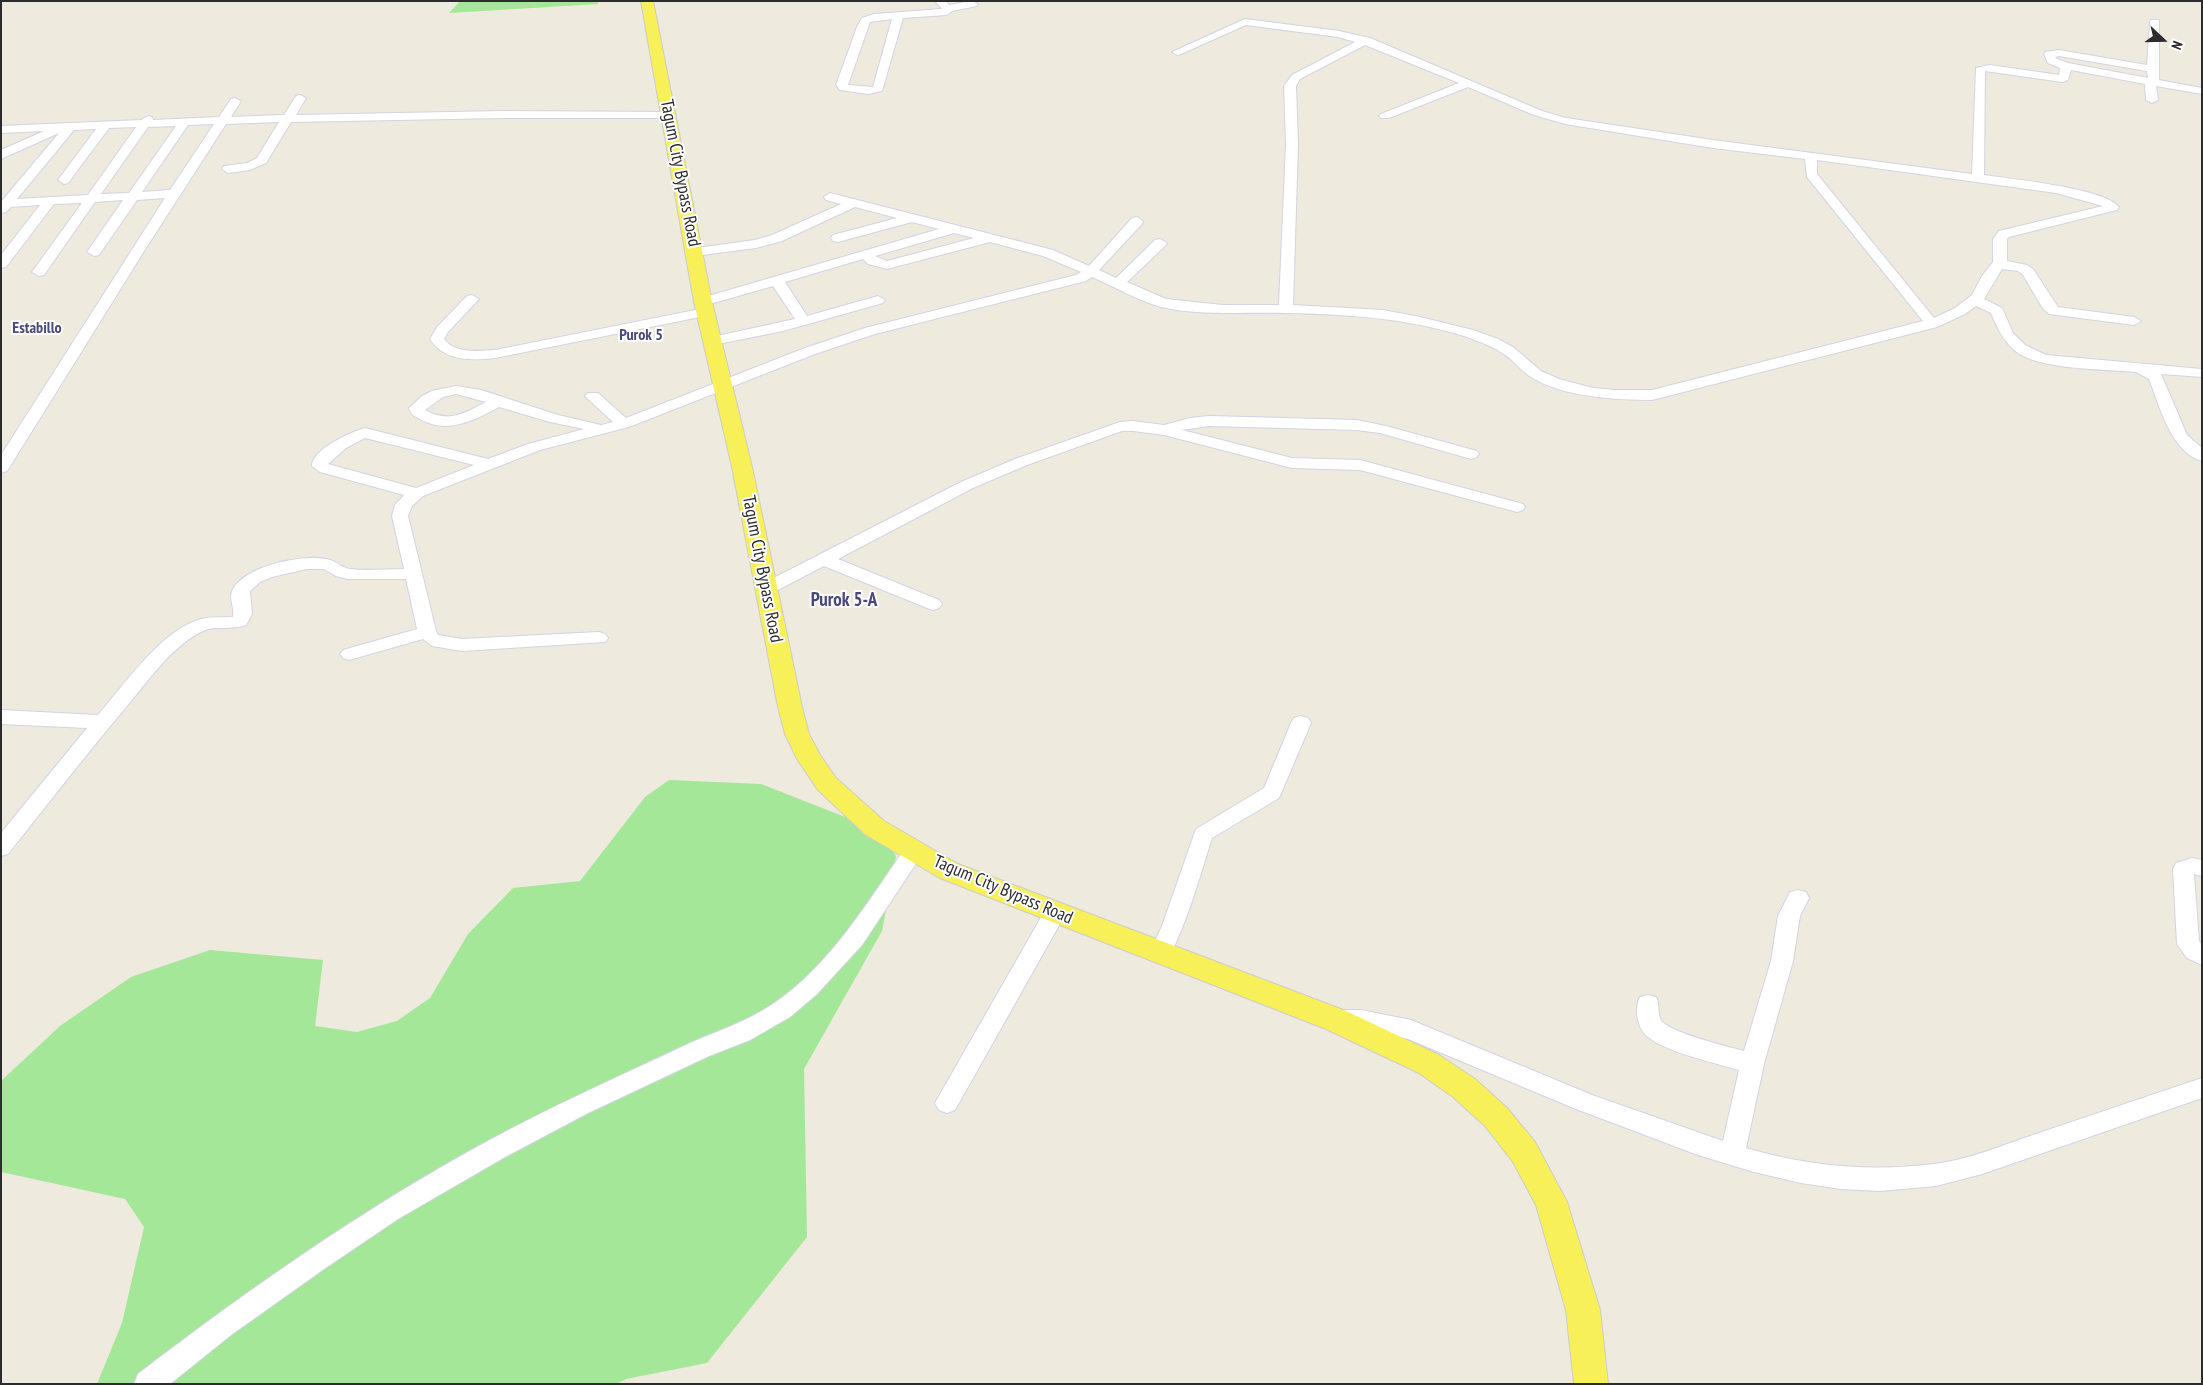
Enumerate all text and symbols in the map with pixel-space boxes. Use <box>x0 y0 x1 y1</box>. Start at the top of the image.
north arrow <box>2138 15 2188 65</box>
text: N <box>2167 39 2187 52</box>
street label: Tagum City Bypass Road <box>655 98 705 248</box>
district label: Estabillo <box>12 318 62 338</box>
district label: Purok 5 <box>619 325 663 345</box>
street label: Tagum City Bypass Road <box>737 494 787 644</box>
district label: Purok 5-A <box>811 590 877 612</box>
street label: Tagum City Bypass Road <box>930 851 1076 929</box>

